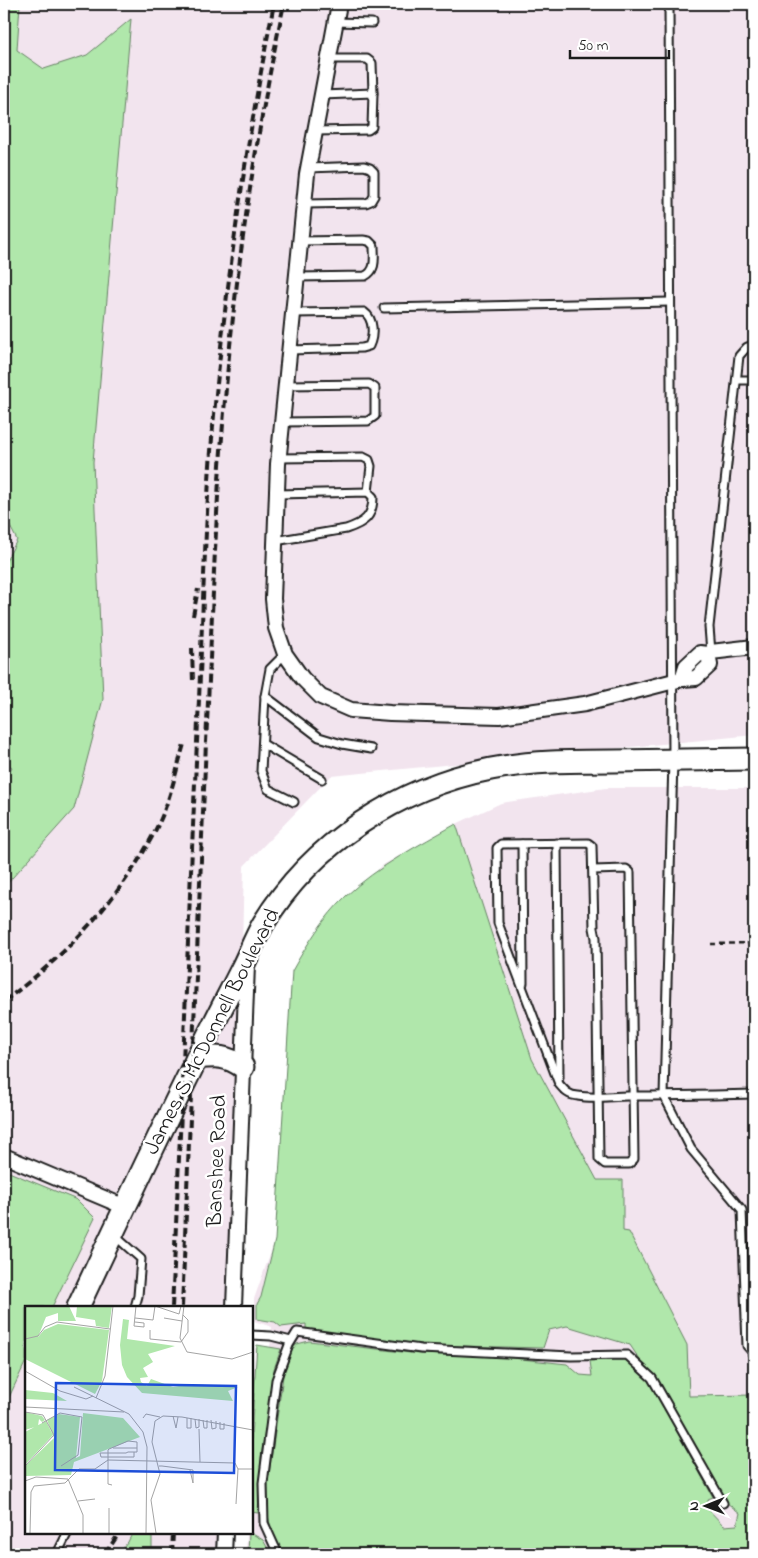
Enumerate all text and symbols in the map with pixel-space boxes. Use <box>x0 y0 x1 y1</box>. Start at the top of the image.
scale bar <box>570 28 669 60</box>
text: 50 m <box>578 35 609 57</box>
street label: James S McDonnell Boulevard <box>137 903 289 1161</box>
street label: Banshee Road <box>200 1094 236 1229</box>
inset map <box>25 1306 252 1533</box>
north arrow <box>680 1480 730 1530</box>
text: N <box>684 1501 705 1511</box>

